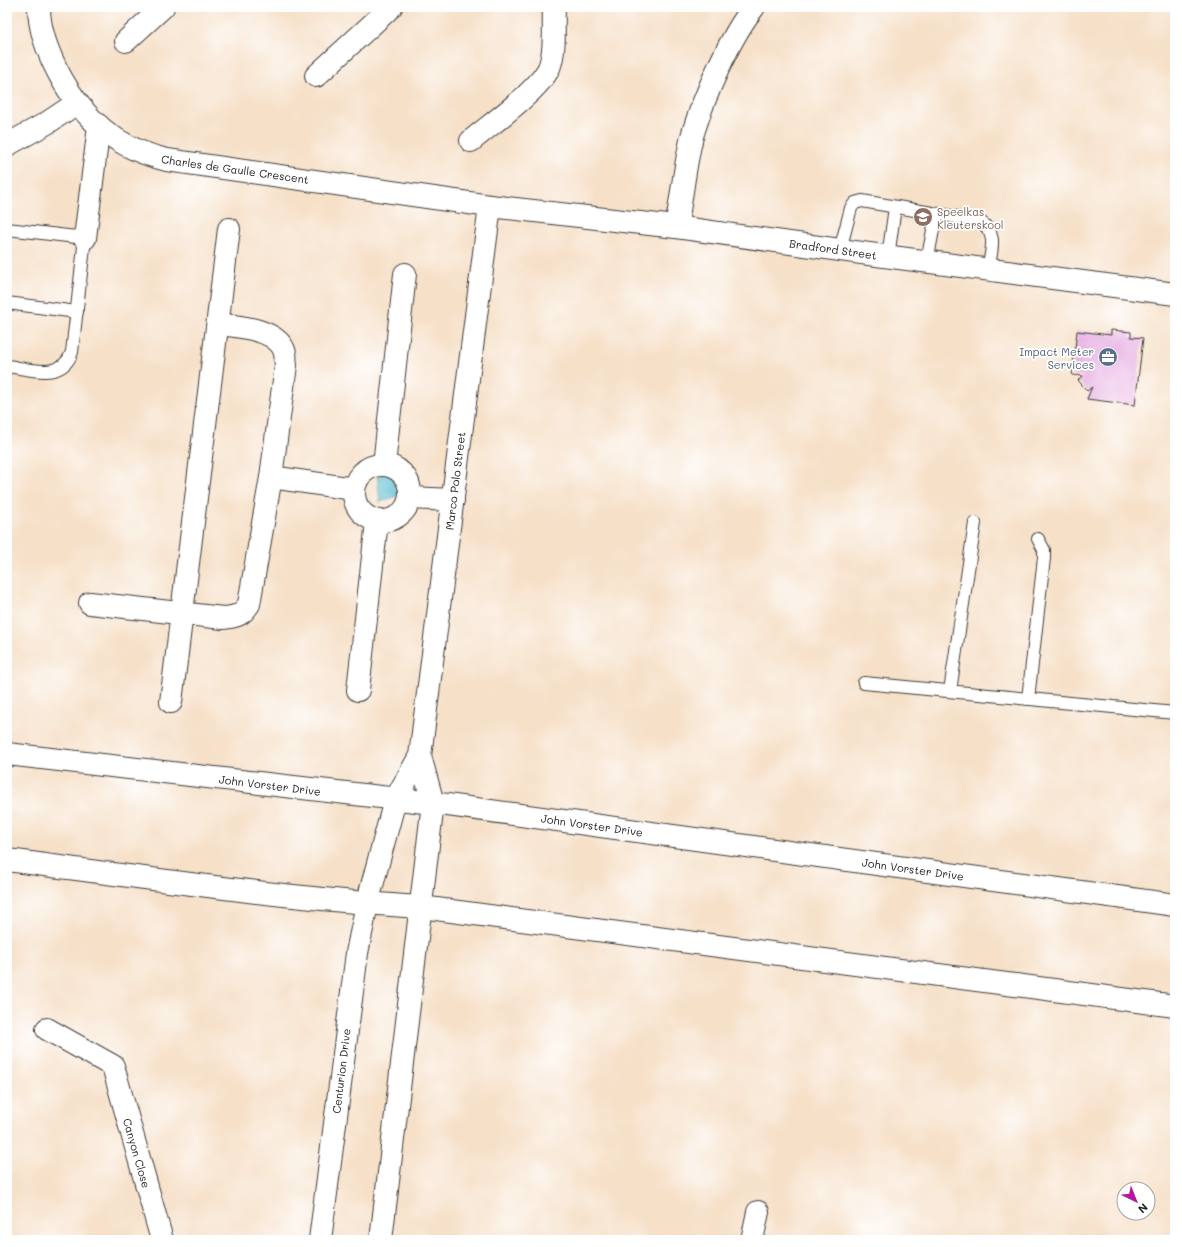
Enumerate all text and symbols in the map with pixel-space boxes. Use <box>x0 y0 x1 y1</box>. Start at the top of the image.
street label: Charles de Gaulle Crescent <box>160 151 310 187</box>
place label: Speelkas Kleuterskool <box>937 204 1003 232</box>
school or university icon: Speelkas Kleuterskool <box>912 206 934 228</box>
street label: Bradford Street <box>788 235 878 263</box>
place label: Impact Meter Services <box>1019 344 1094 372</box>
office icon: Impact Meter Services <box>1097 346 1119 368</box>
street label: Marco Polo Street <box>442 431 468 531</box>
street label: John Vorster Drive <box>218 771 322 799</box>
street label: John Vorster Drive <box>540 810 644 840</box>
street label: John Vorster Drive <box>861 854 965 884</box>
street label: Centurion Drive <box>328 1027 354 1114</box>
street label: Canyon Close <box>120 1116 154 1190</box>
north arrow <box>1116 1181 1156 1221</box>
text: N <box>1135 1200 1151 1217</box>

